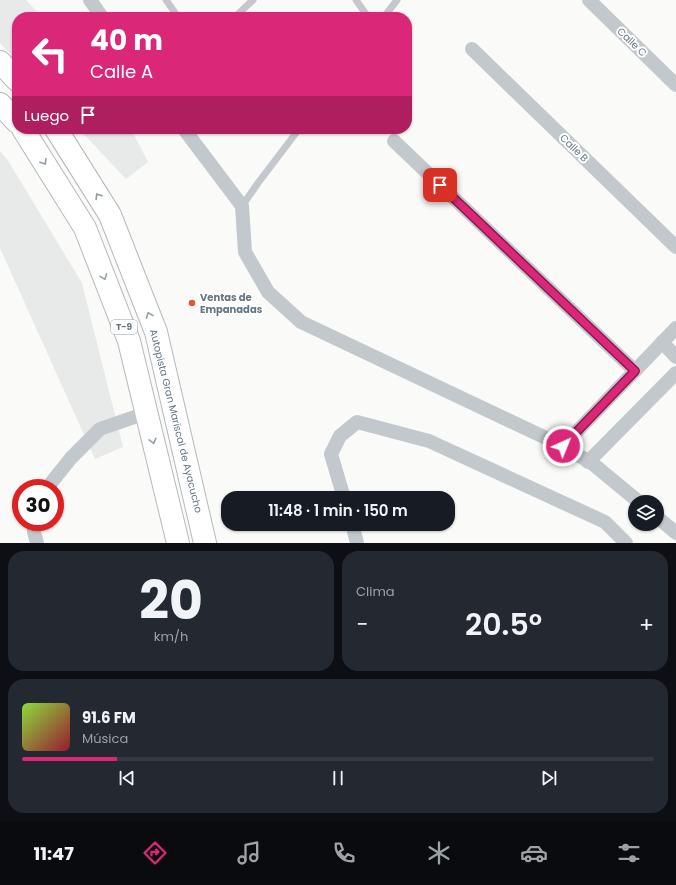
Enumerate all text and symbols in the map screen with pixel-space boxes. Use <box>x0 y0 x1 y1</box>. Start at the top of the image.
text: 40 m <box>90 21 163 60</box>
street label: Calle C <box>614 24 650 60</box>
icon: left <box>24 28 76 80</box>
text: Calle A <box>90 59 153 84</box>
icon: arrive <box>77 104 99 126</box>
text: Luego <box>24 105 69 126</box>
street label: Calle B <box>556 131 592 165</box>
one-way arrow <box>39 158 47 165</box>
pin <box>423 168 457 202</box>
icon: arrive <box>429 174 451 196</box>
one-way arrow <box>95 193 103 200</box>
one-way arrow <box>100 273 108 280</box>
place label: Ventas de Empanadas <box>200 290 263 317</box>
marker: Ventas de Empanadas <box>187 298 197 308</box>
one-way arrow <box>146 311 154 318</box>
road number: T-9 <box>111 320 137 334</box>
street label: Autopista Gran Mariscal de Ayacucho <box>146 328 206 514</box>
position arrow <box>542 425 584 467</box>
one-way arrow <box>149 438 157 444</box>
speed limit sign: 30 <box>12 479 64 531</box>
map controls <box>628 495 664 531</box>
button: layers <box>628 495 664 531</box>
text: 11:48 · 1 min · 150 m <box>268 500 408 521</box>
text: 20 <box>139 564 203 637</box>
text: Clima <box>356 582 395 601</box>
text: 20.5° <box>465 603 542 646</box>
text: − <box>356 609 368 640</box>
text: + <box>639 609 654 640</box>
text: km/h <box>154 627 188 646</box>
text: 91.6 FM <box>82 707 136 728</box>
text: Música <box>82 729 128 748</box>
icon: previous <box>116 767 138 789</box>
icon: pause <box>327 767 349 789</box>
icon: next <box>538 767 560 789</box>
icon: directions <box>141 839 169 867</box>
icon: music <box>235 839 263 867</box>
icon: phone <box>330 839 358 867</box>
icon: climate <box>425 839 453 867</box>
icon: car <box>520 839 548 867</box>
icon: filters <box>615 839 643 867</box>
text: 11:47 <box>33 841 74 866</box>

